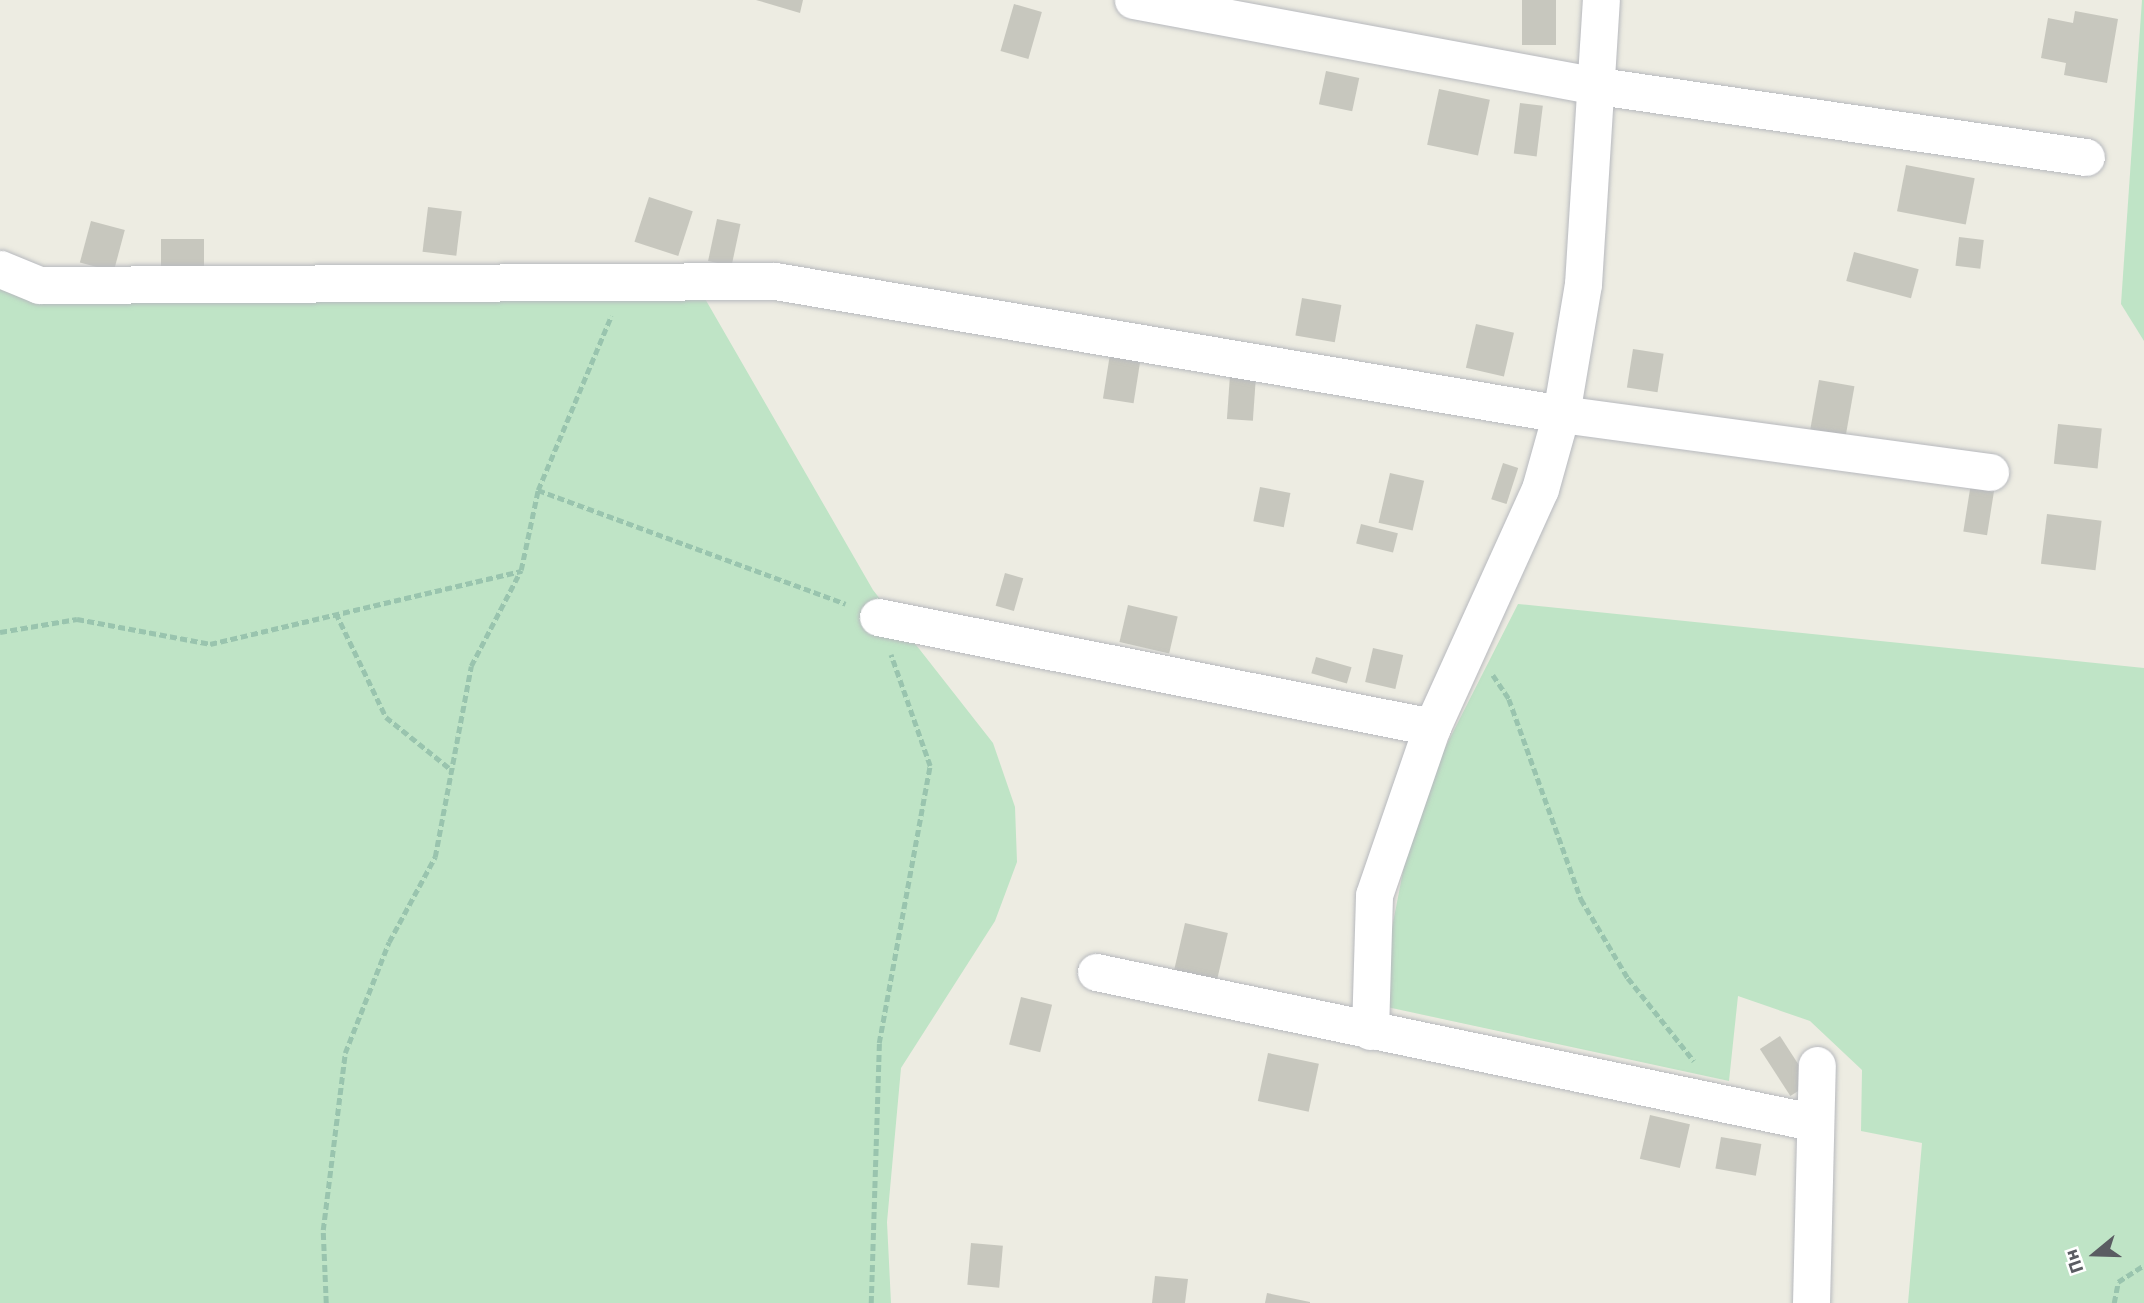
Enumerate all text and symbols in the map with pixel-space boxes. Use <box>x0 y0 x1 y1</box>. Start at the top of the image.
north arrow <box>2060 1219 2130 1289</box>
text: Пн <box>2058 1245 2091 1277</box>

